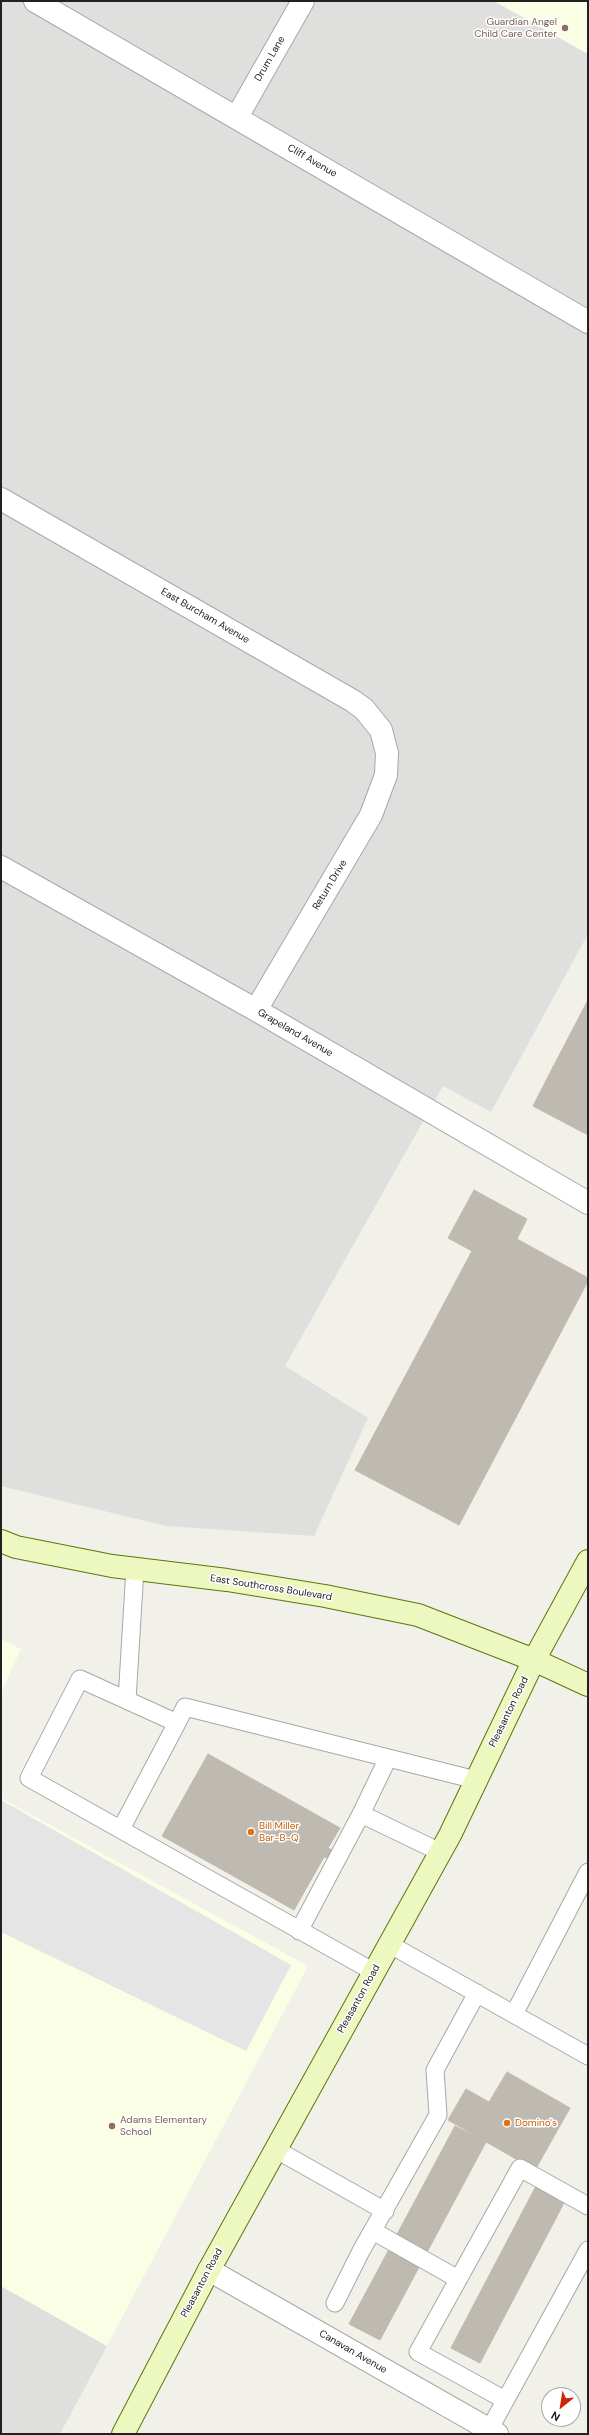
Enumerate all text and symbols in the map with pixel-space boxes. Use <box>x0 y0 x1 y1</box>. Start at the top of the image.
place label: Guardian Angel Child Care Center <box>474 16 557 40</box>
marker: Guardian Angel Child Care Center <box>560 23 570 33</box>
street label: Drum Lane <box>252 34 288 84</box>
street label: Cliff Avenue <box>285 142 339 180</box>
street label: East Burcham Avenue <box>159 586 251 646</box>
street label: Return Drive <box>310 858 350 912</box>
street label: Grapeland Avenue <box>255 1007 335 1059</box>
street label: East Southcross Boulevard <box>209 1572 333 1604</box>
street label: Pleasanton Road <box>487 1675 531 1749</box>
place label: Bill Miller Bar-B-Q <box>259 1820 299 1844</box>
marker: Bill Miller Bar-B-Q <box>246 1827 256 1837</box>
street label: Pleasanton Road <box>335 1963 383 2035</box>
place label: Adams Elementary School <box>120 2114 207 2138</box>
place label: Domino's <box>515 2117 557 2129</box>
marker: Domino's <box>502 2118 512 2128</box>
marker: Adams Elementary School <box>107 2121 117 2131</box>
street label: Pleasanton Road <box>179 2246 225 2320</box>
street label: Canavan Avenue <box>317 2328 389 2376</box>
north arrow <box>541 2387 581 2427</box>
text: N <box>549 2408 562 2425</box>

